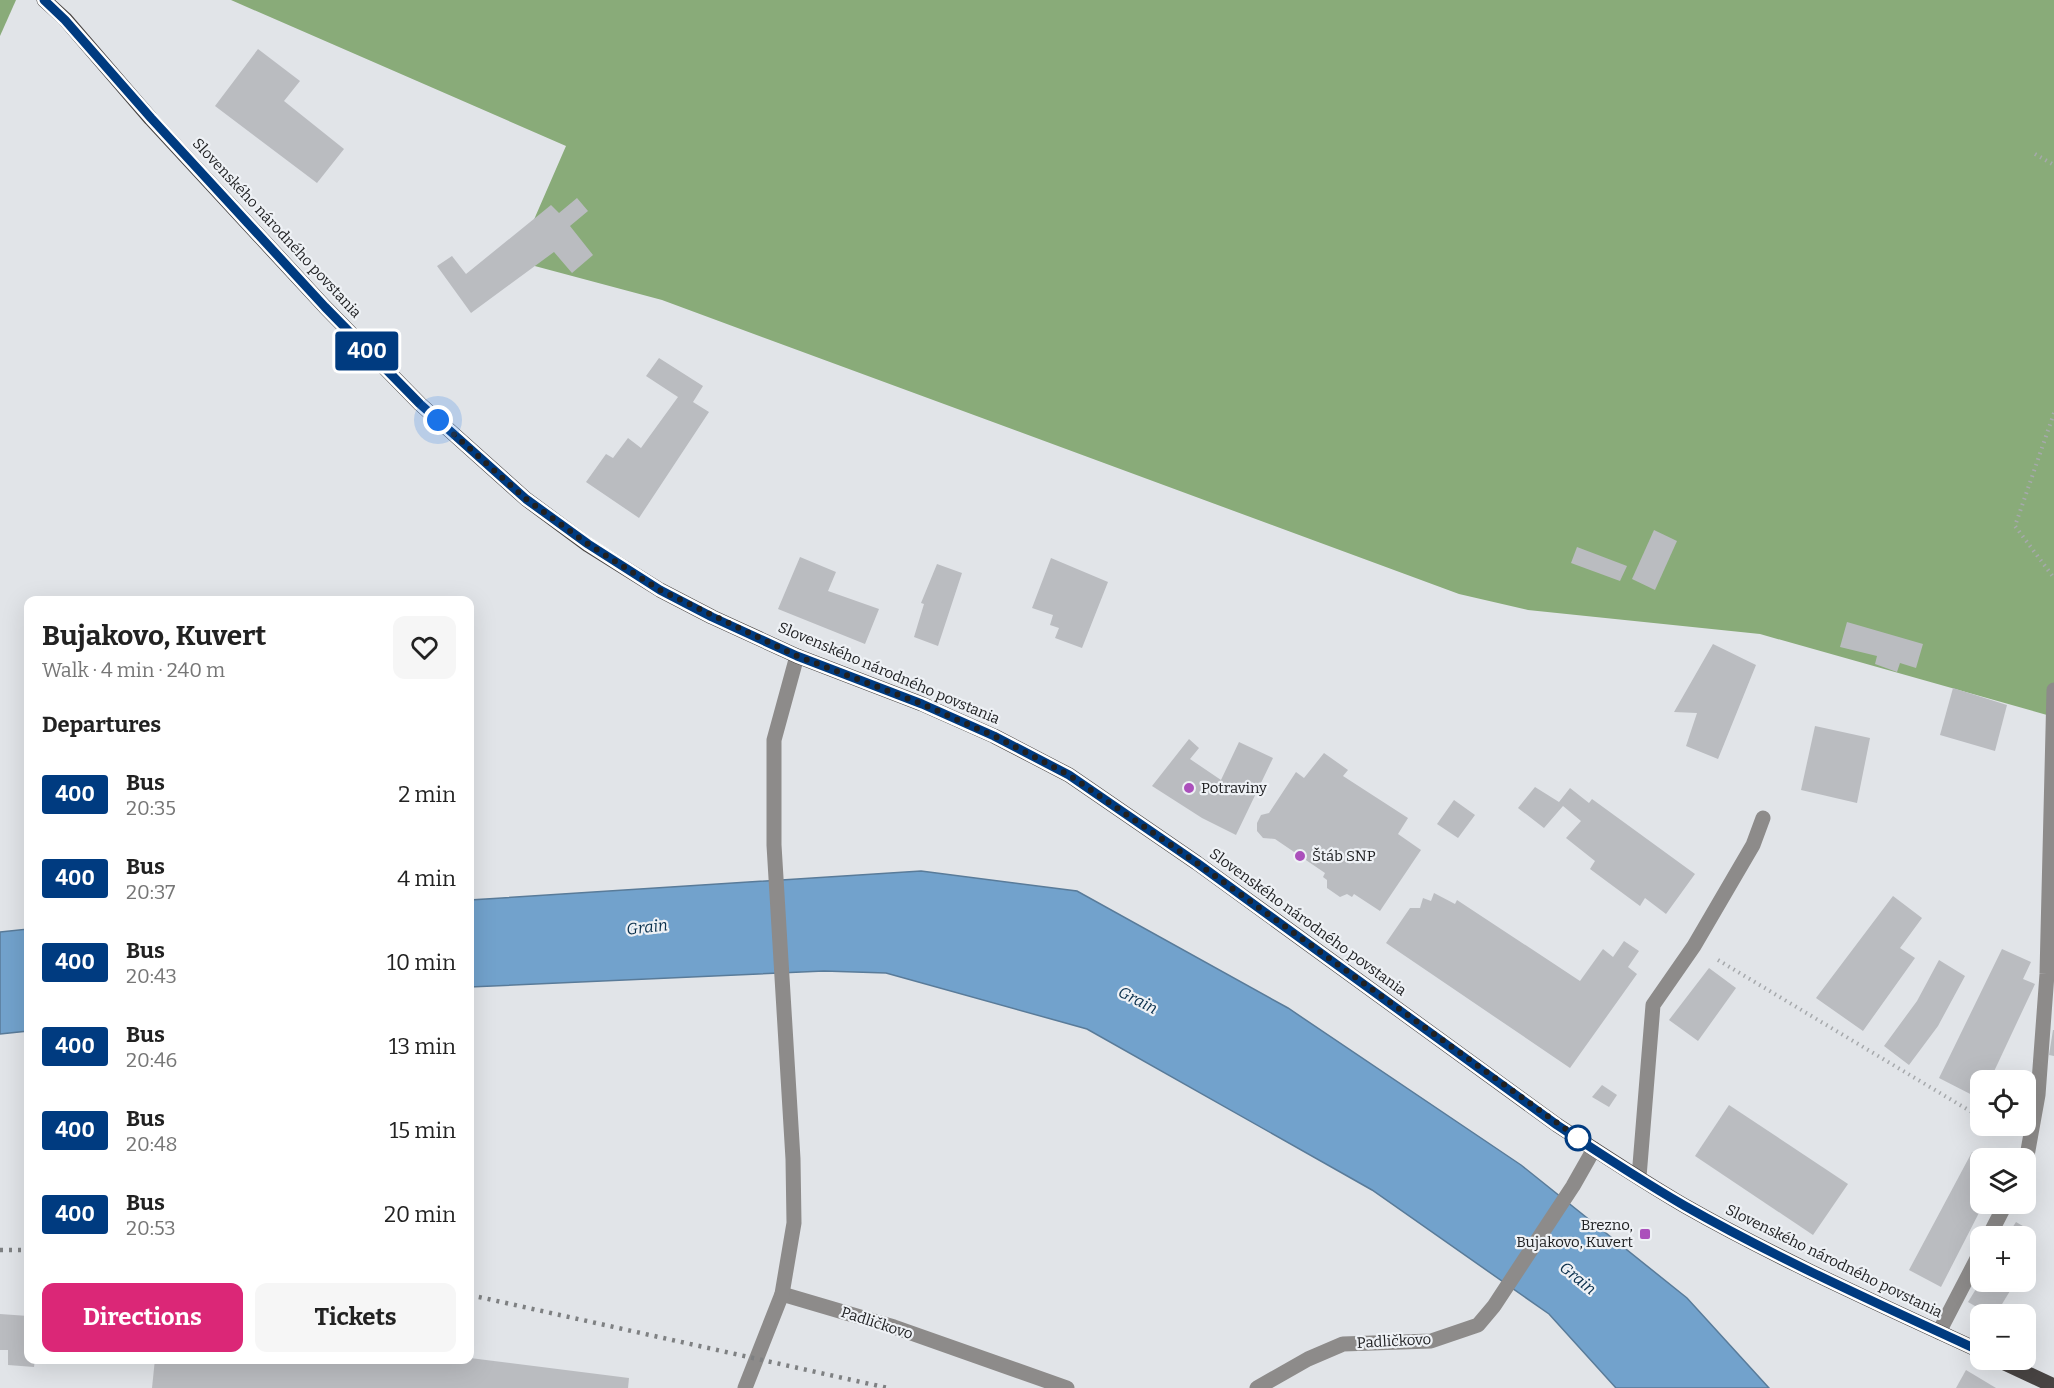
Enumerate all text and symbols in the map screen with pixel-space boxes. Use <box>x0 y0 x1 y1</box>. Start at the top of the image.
street label: Slovenského národného povstania <box>189 134 365 322</box>
line badge: 400 <box>332 332 401 370</box>
text: 400 <box>347 338 387 364</box>
your location <box>423 405 453 435</box>
button: heart <box>393 616 456 679</box>
street label: Slovenského národného povstania <box>776 618 1002 728</box>
text: Bujakovo, Kuvert <box>42 619 266 652</box>
text: Walk · 4 min · 240 m <box>42 658 225 682</box>
text: Departures <box>42 711 161 738</box>
text: Bus <box>126 769 165 796</box>
place label: Potraviny <box>1201 779 1267 797</box>
text: 400 <box>55 781 95 807</box>
text: 2 min <box>398 781 456 808</box>
marker: Potraviny <box>1182 781 1196 795</box>
text: 20:35 <box>126 796 176 820</box>
street label: Slovenského národného povstania <box>1206 844 1410 1000</box>
place label: Štáb SNP <box>1312 847 1376 865</box>
marker: Štáb SNP <box>1293 849 1307 863</box>
text: Bus <box>126 853 165 880</box>
text: 400 <box>55 865 95 891</box>
text: 4 min <box>397 865 456 892</box>
text: 20:37 <box>126 880 175 904</box>
water label: Grain <box>625 915 669 939</box>
text: Bus <box>126 937 165 964</box>
text: 400 <box>55 949 95 975</box>
text: 10 min <box>387 949 456 976</box>
text: 20:43 <box>126 964 177 988</box>
water label: Grain <box>1115 982 1161 1018</box>
text: Bus <box>126 1021 165 1048</box>
text: 400 <box>55 1033 95 1059</box>
text: 13 min <box>389 1033 456 1060</box>
text: 20:46 <box>126 1048 177 1072</box>
map controls <box>1970 1070 2036 1370</box>
button: locate <box>1970 1070 2036 1136</box>
text: Bus <box>126 1105 165 1132</box>
text: 400 <box>55 1117 95 1143</box>
text: 15 min <box>389 1117 456 1144</box>
unlabelled marker <box>1565 1125 1591 1151</box>
text: 20:48 <box>126 1132 178 1156</box>
button: layers <box>1970 1148 2036 1214</box>
text: Bus <box>126 1189 165 1216</box>
text: 400 <box>55 1201 95 1227</box>
text: 20 min <box>384 1201 456 1228</box>
street label: Slovenského národného povstania <box>1723 1201 1945 1321</box>
text: 20:53 <box>126 1216 176 1240</box>
place label: Brezno, Bujakovo, Kuvert <box>1516 1216 1634 1251</box>
button: + <box>1970 1226 2036 1292</box>
marker: Brezno, Bujakovo, Kuvert <box>1638 1227 1652 1241</box>
water label: Grain <box>1556 1258 1600 1298</box>
button: Directions <box>42 1283 243 1352</box>
button: Tickets <box>255 1283 456 1352</box>
street label: Padličkovo <box>839 1303 915 1343</box>
button: − <box>1970 1304 2036 1370</box>
street label: Padličkovo <box>1356 1330 1432 1352</box>

